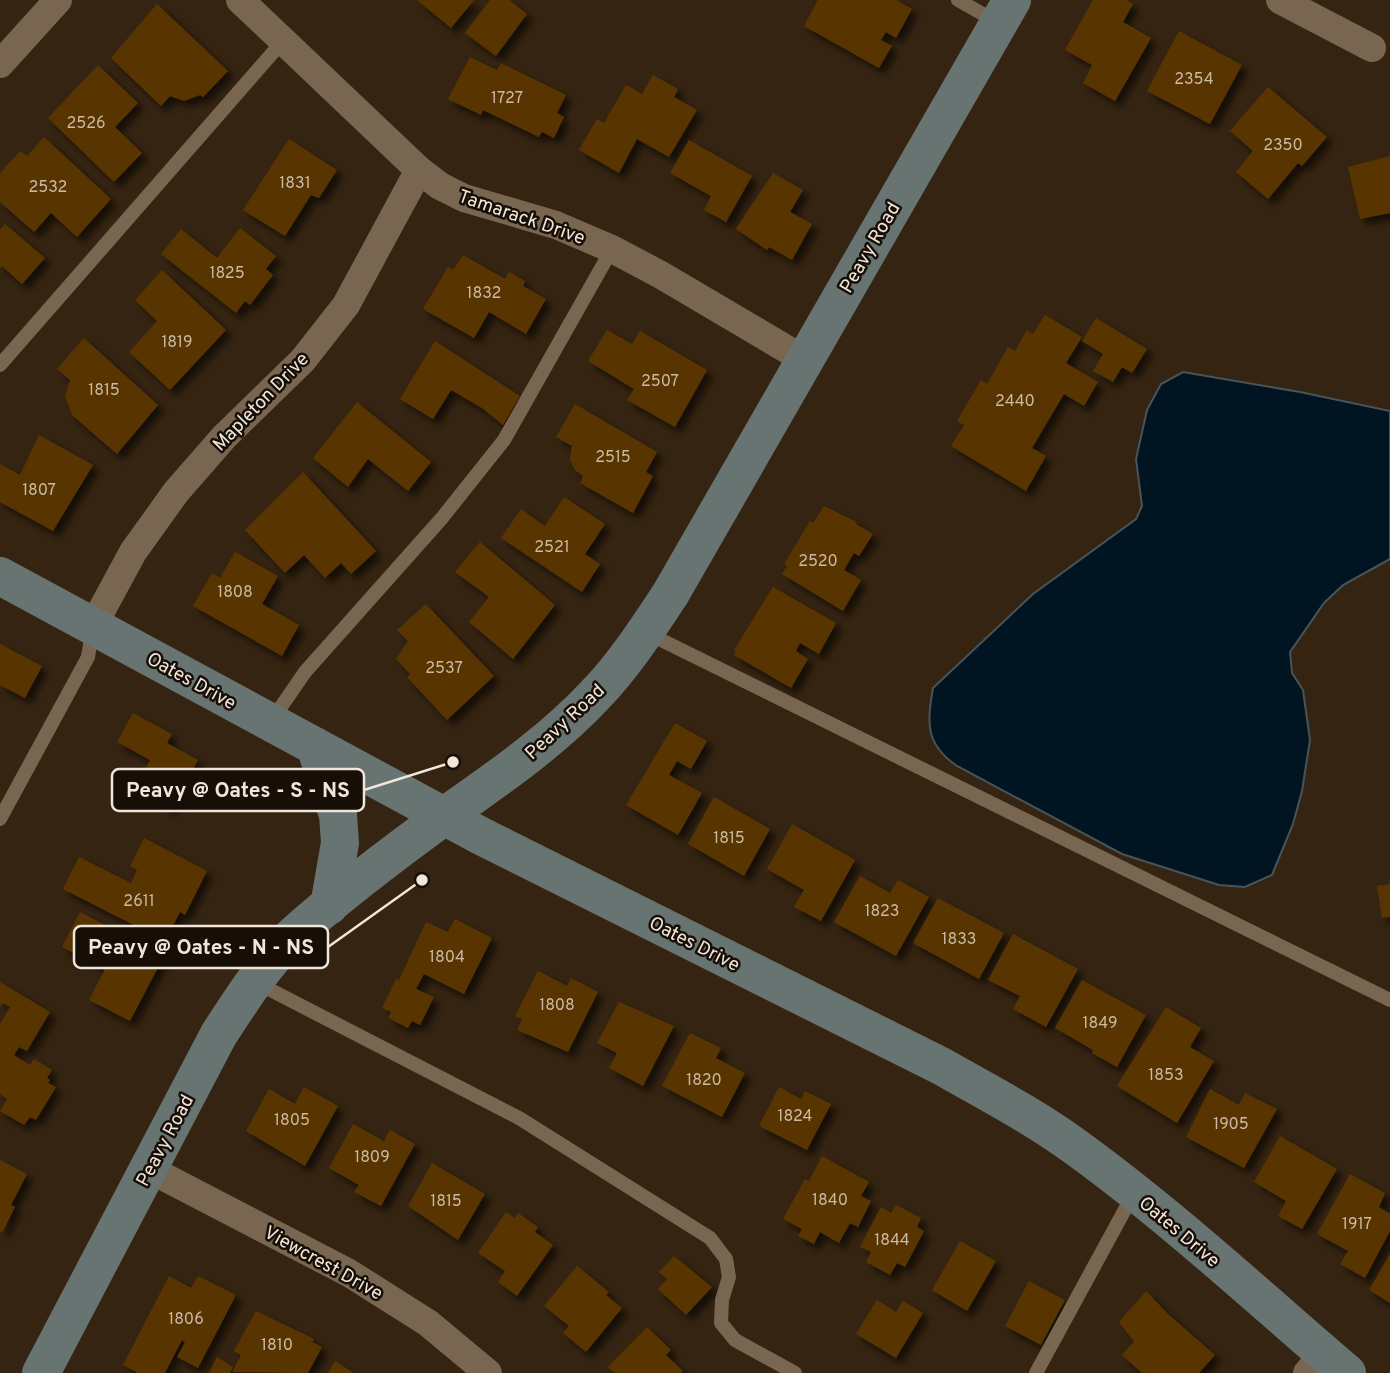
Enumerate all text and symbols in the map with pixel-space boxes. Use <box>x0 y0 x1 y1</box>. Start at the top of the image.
house number: 2354 <box>1174 70 1214 90</box>
house number: 1727 <box>491 89 523 109</box>
house number: 2526 <box>67 114 106 134</box>
house number: 2350 <box>1263 136 1303 156</box>
house number: 1831 <box>279 174 311 194</box>
house number: 2532 <box>29 178 67 198</box>
street label: Tamarack Drive <box>455 185 588 251</box>
street label: Peavy Road <box>835 198 906 298</box>
house number: 1825 <box>209 264 245 284</box>
house number: 1832 <box>467 284 501 304</box>
house number: 1819 <box>161 333 193 353</box>
street label: Mapleton Drive <box>208 348 315 457</box>
house number: 2507 <box>641 372 679 392</box>
house number: 1815 <box>88 381 120 401</box>
house number: 2440 <box>995 392 1035 412</box>
house number: 2515 <box>595 448 631 468</box>
house number: 1807 <box>22 481 56 501</box>
house number: 2521 <box>534 538 570 558</box>
house number: 2520 <box>798 552 838 572</box>
house number: 1808 <box>217 583 253 603</box>
street label: Oates Drive <box>142 647 240 716</box>
house number: 2537 <box>425 659 463 679</box>
street label: Peavy Road <box>520 679 610 766</box>
callout: Peavy @ Oates - S - NS <box>112 769 364 811</box>
text: Peavy @ Oates - S - NS <box>126 778 350 805</box>
house number: 1815 <box>713 829 745 849</box>
house number: 2611 <box>123 892 155 912</box>
house number: 1823 <box>865 902 899 922</box>
street label: Oates Drive <box>645 912 743 978</box>
callout: Peavy @ Oates - N - NS <box>74 926 328 968</box>
house number: 1833 <box>941 930 977 950</box>
text: Peavy @ Oates - N - NS <box>88 935 314 962</box>
house number: 1804 <box>429 948 465 968</box>
house number: 1808 <box>539 996 575 1016</box>
house number: 1849 <box>1083 1014 1118 1034</box>
house number: 1853 <box>1148 1066 1184 1086</box>
house number: 1820 <box>686 1071 722 1091</box>
street label: Peavy Road <box>131 1091 200 1191</box>
house number: 1824 <box>778 1107 813 1127</box>
house number: 1805 <box>274 1111 310 1131</box>
house number: 1905 <box>1213 1115 1249 1135</box>
house number: 1809 <box>354 1148 390 1168</box>
house number: 1840 <box>812 1191 848 1211</box>
house number: 1815 <box>430 1192 462 1212</box>
street label: Oates Drive <box>1133 1192 1224 1273</box>
house number: 1917 <box>1342 1215 1372 1235</box>
street label: Viewcrest Drive <box>259 1221 387 1306</box>
house number: 1844 <box>874 1231 910 1251</box>
house number: 1806 <box>168 1310 204 1330</box>
house number: 1810 <box>261 1336 293 1356</box>

